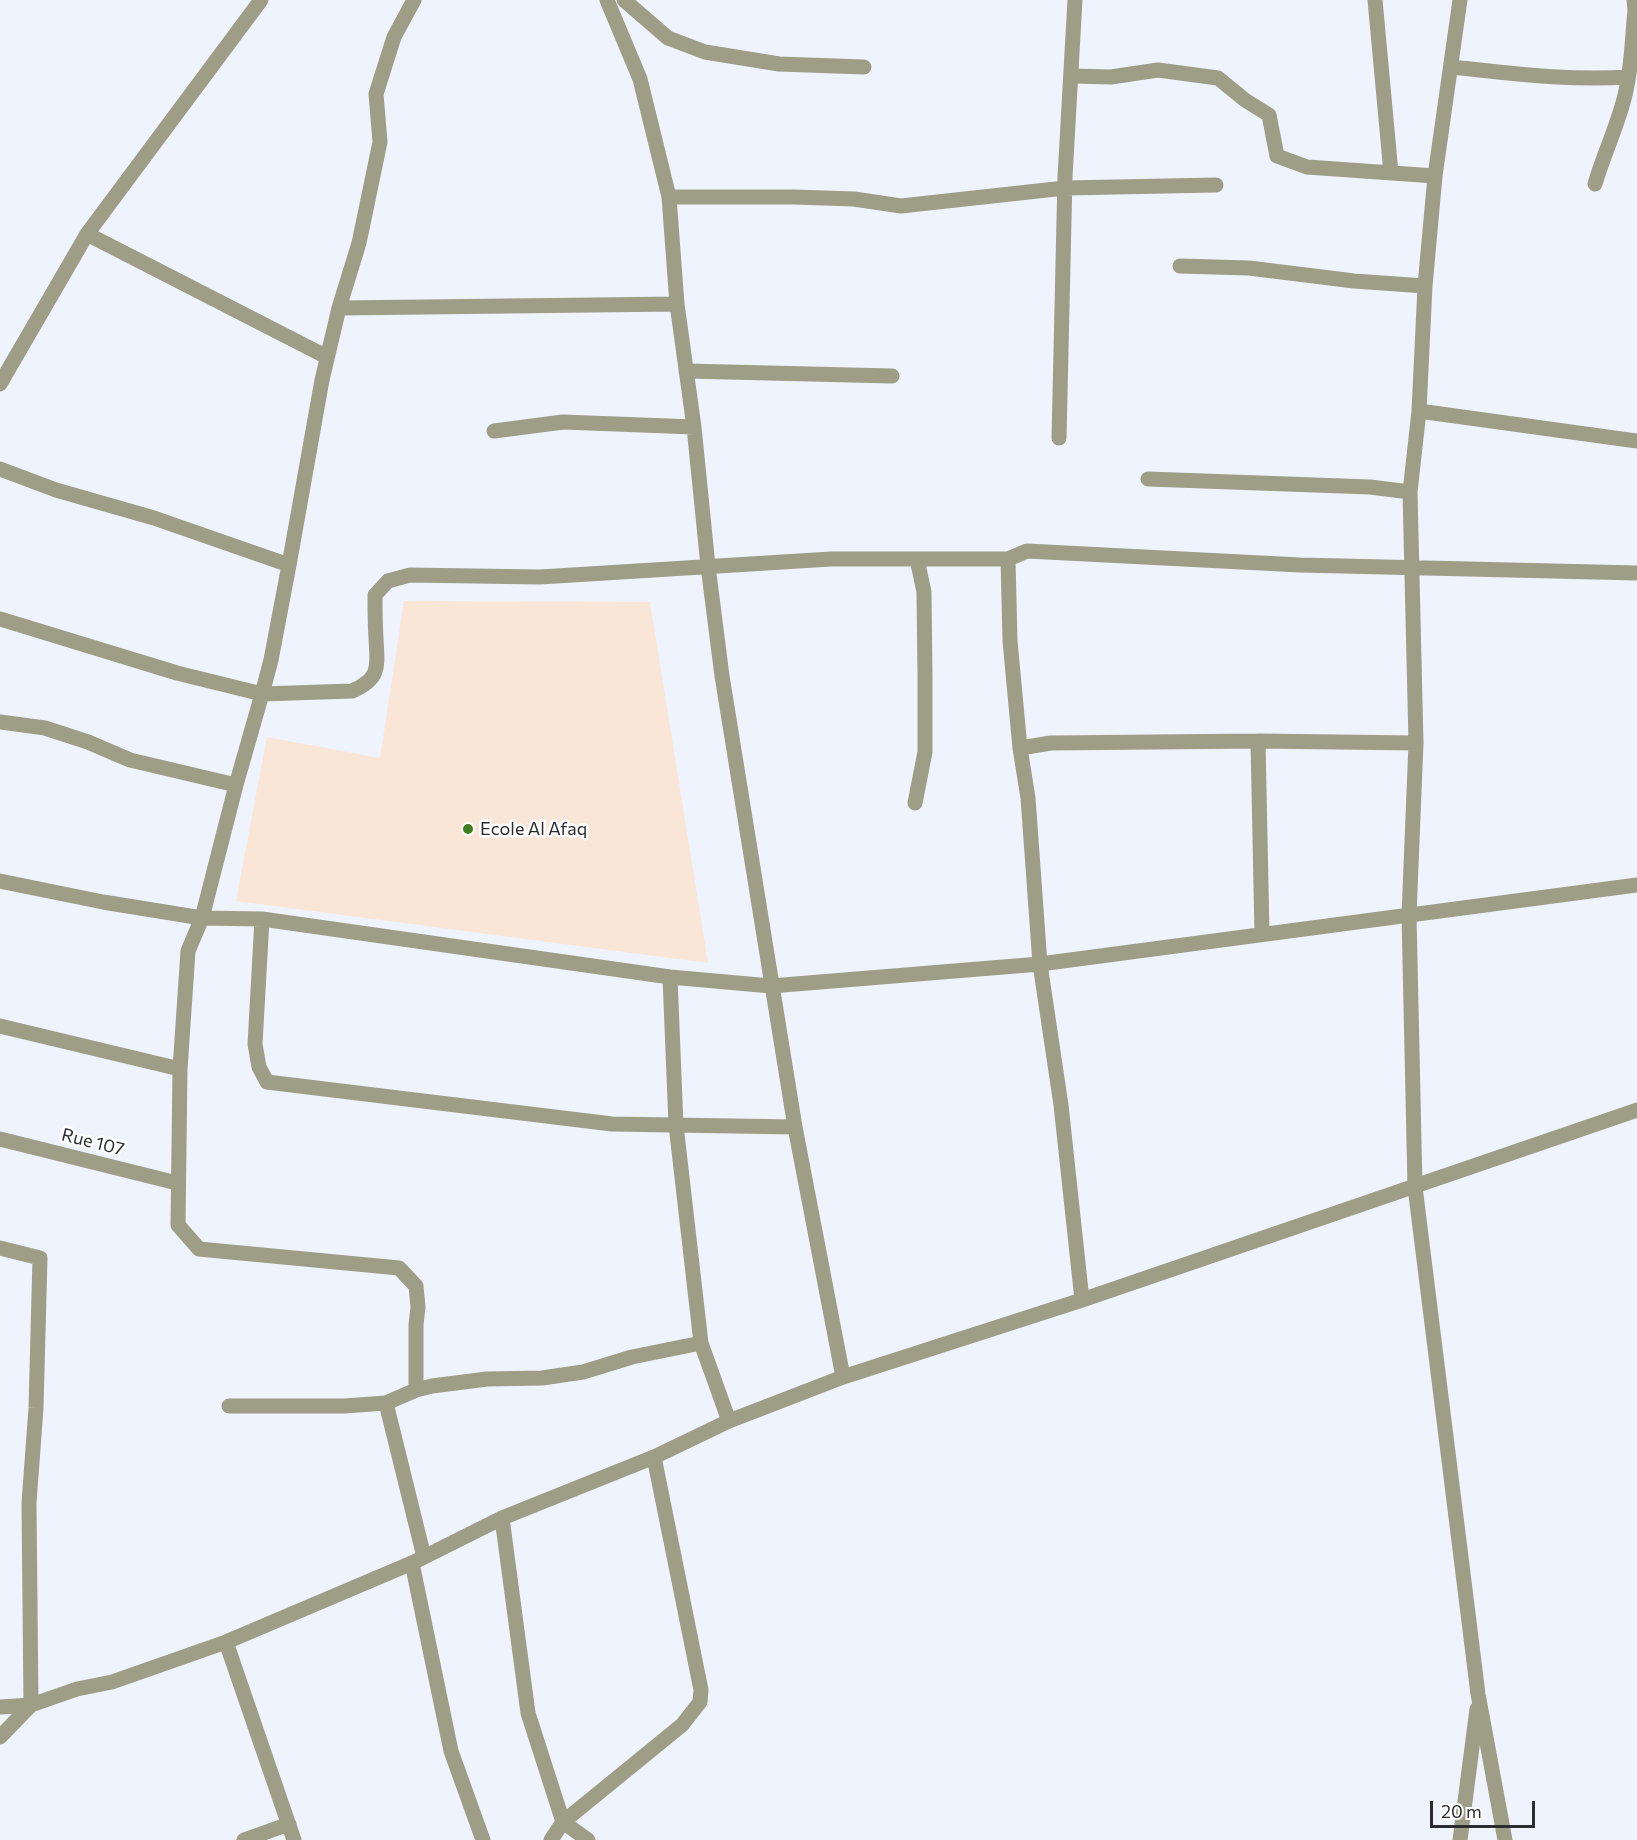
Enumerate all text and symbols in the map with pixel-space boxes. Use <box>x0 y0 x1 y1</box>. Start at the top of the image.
place label: Ecole Al Afaq <box>480 818 587 840</box>
marker: Ecole Al Afaq <box>461 822 475 836</box>
street label: Rue 107 <box>59 1124 127 1160</box>
scale bar <box>1433 1789 1538 1827</box>
text: 20 m <box>1441 1800 1482 1822</box>

